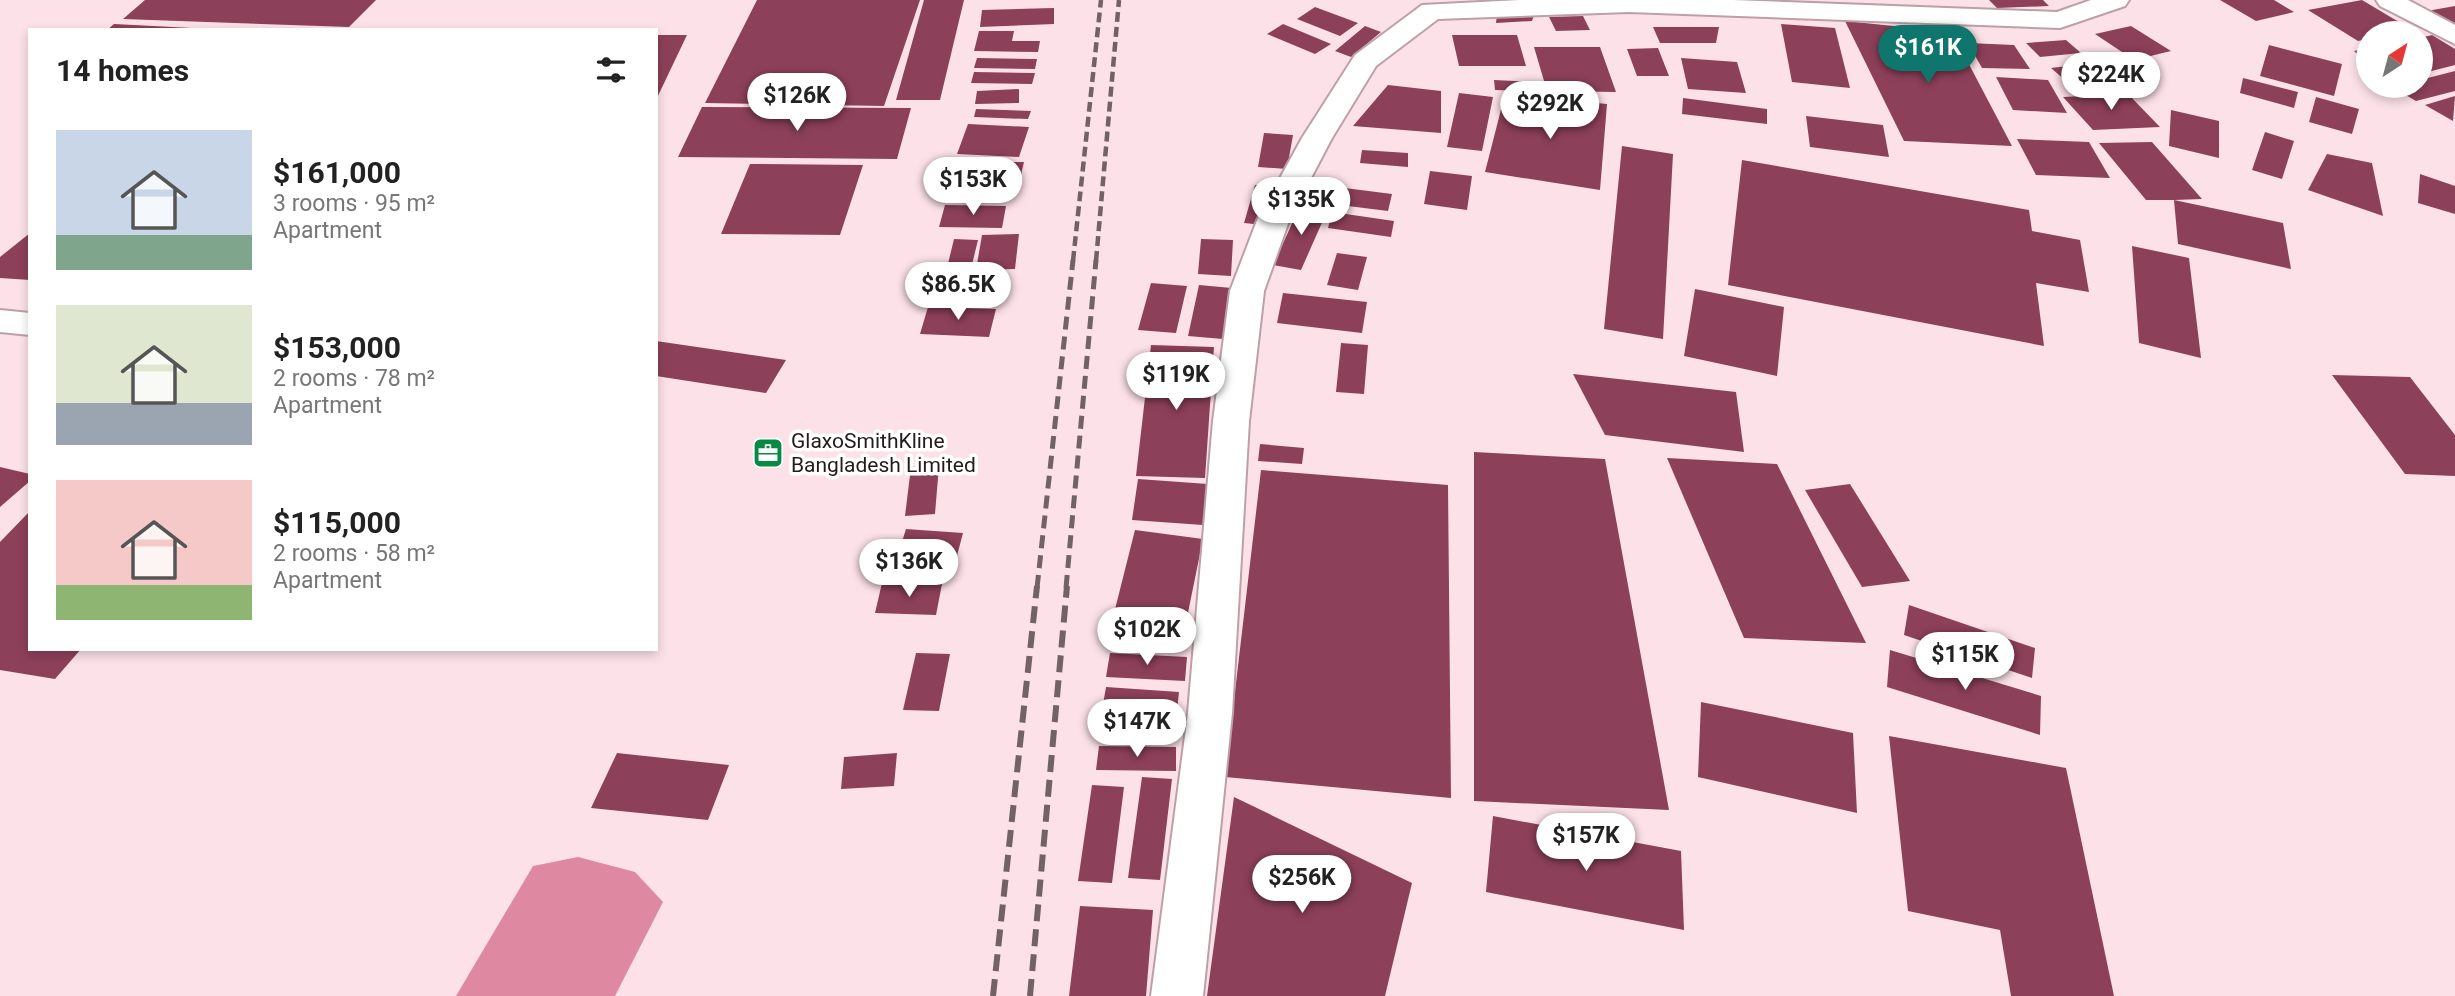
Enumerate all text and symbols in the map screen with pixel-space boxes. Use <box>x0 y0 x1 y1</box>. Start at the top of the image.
north arrow <box>2356 21 2432 98</box>
map controls <box>2356 21 2433 98</box>
pin: $161K <box>1879 25 1977 85</box>
text: $161K <box>1894 34 1962 61</box>
icon: filters <box>592 51 630 89</box>
pin: $224K <box>2062 52 2160 112</box>
text: 14 homes <box>56 53 189 88</box>
text: $224K <box>2077 61 2145 88</box>
pin: $126K <box>748 74 846 133</box>
text: $126K <box>763 82 831 109</box>
pin: $292K <box>1501 82 1599 141</box>
text: $292K <box>1516 90 1584 117</box>
text: $161,000 <box>273 155 401 190</box>
icon: home <box>112 158 196 242</box>
pin: $153K <box>924 158 1022 217</box>
text: $153K <box>939 166 1007 193</box>
pin: $135K <box>1252 177 1350 237</box>
text: $135K <box>1267 186 1335 213</box>
text: 3 rooms · 95 m² <box>273 190 435 217</box>
text: Apartment <box>273 217 382 244</box>
pin: $86.5K <box>901 262 1015 322</box>
text: $86.5K <box>921 271 995 298</box>
text: $153,000 <box>273 330 401 365</box>
icon: home <box>112 333 196 417</box>
pin: $119K <box>1127 352 1225 412</box>
text: $119K <box>1142 361 1210 388</box>
text: 2 rooms · 78 m² <box>273 365 435 392</box>
text: Apartment <box>273 392 382 419</box>
place label: GlaxoSmithKline Bangladesh Limited <box>791 429 976 477</box>
office icon: GlaxoSmithKline Bangladesh Limited <box>751 436 785 470</box>
text: $115,000 <box>273 505 401 540</box>
icon: home <box>112 508 196 592</box>
text: 2 rooms · 58 m² <box>273 540 435 567</box>
pin: $136K <box>860 540 958 599</box>
text: $136K <box>875 548 943 575</box>
text: Apartment <box>273 567 382 594</box>
pin: $102K <box>1098 608 1196 667</box>
text: $102K <box>1113 616 1181 643</box>
pin: $115K <box>1916 632 2014 692</box>
text: $115K <box>1931 641 1999 668</box>
pin: $147K <box>1088 700 1186 759</box>
text: $147K <box>1103 708 1171 735</box>
pin: $157K <box>1537 814 1635 873</box>
text: $157K <box>1552 822 1620 849</box>
pin: $256K <box>1253 856 1351 915</box>
text: $256K <box>1268 864 1336 891</box>

